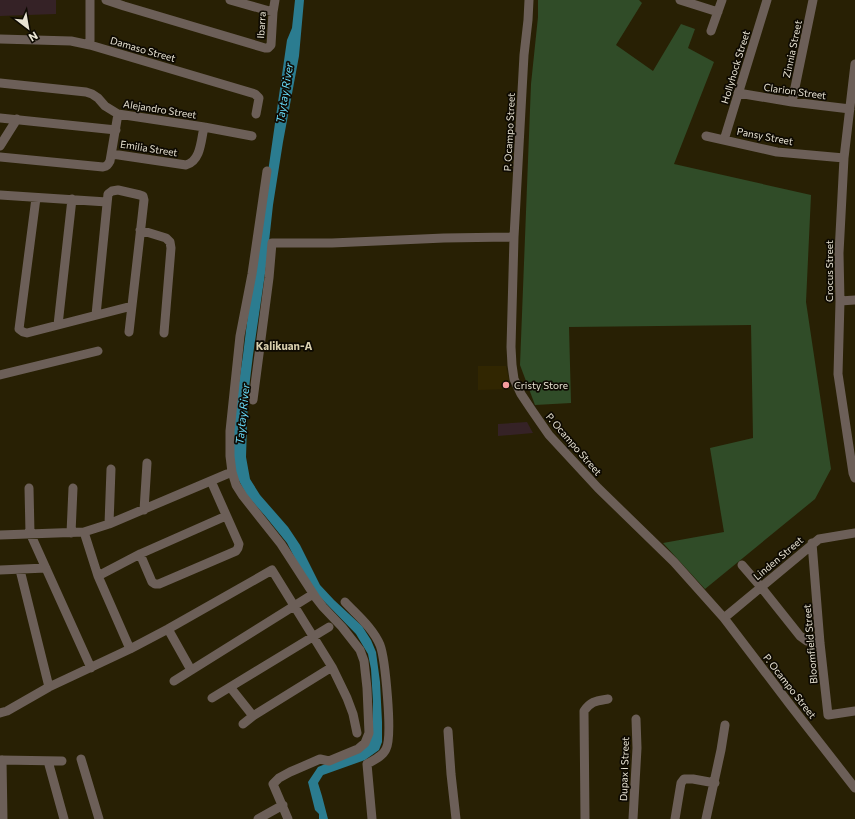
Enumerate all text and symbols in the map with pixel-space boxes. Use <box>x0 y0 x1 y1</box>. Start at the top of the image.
north arrow <box>8 8 48 48</box>
street label: Ibarra <box>254 11 268 39</box>
street label: Zinnia Street <box>780 19 804 79</box>
text: N <box>27 29 40 45</box>
street label: Hollyhock Street <box>718 29 752 105</box>
street label: Damaso Street <box>109 34 177 64</box>
water label: Taytay River <box>273 61 295 124</box>
street label: Clarion Street <box>763 81 827 101</box>
street label: P. Ocampo Street <box>501 92 517 172</box>
street label: Alejandro Street <box>123 97 197 121</box>
street label: Pansy Street <box>736 125 794 147</box>
street label: Emilia Street <box>120 138 178 158</box>
street label: Crocus Street <box>823 240 835 302</box>
district label: Kalikuan-A <box>256 339 312 352</box>
place label: Cristy Store <box>514 379 568 391</box>
marker: Cristy Store <box>501 380 511 390</box>
water label: Taytay River <box>232 382 252 445</box>
street label: P. Ocampo Street <box>544 410 604 478</box>
street label: Linden Street <box>751 534 805 582</box>
street label: Bloomfield Street <box>801 604 819 684</box>
street label: P. Ocampo Street <box>761 651 819 721</box>
street label: Dupax I Street <box>617 737 631 801</box>

